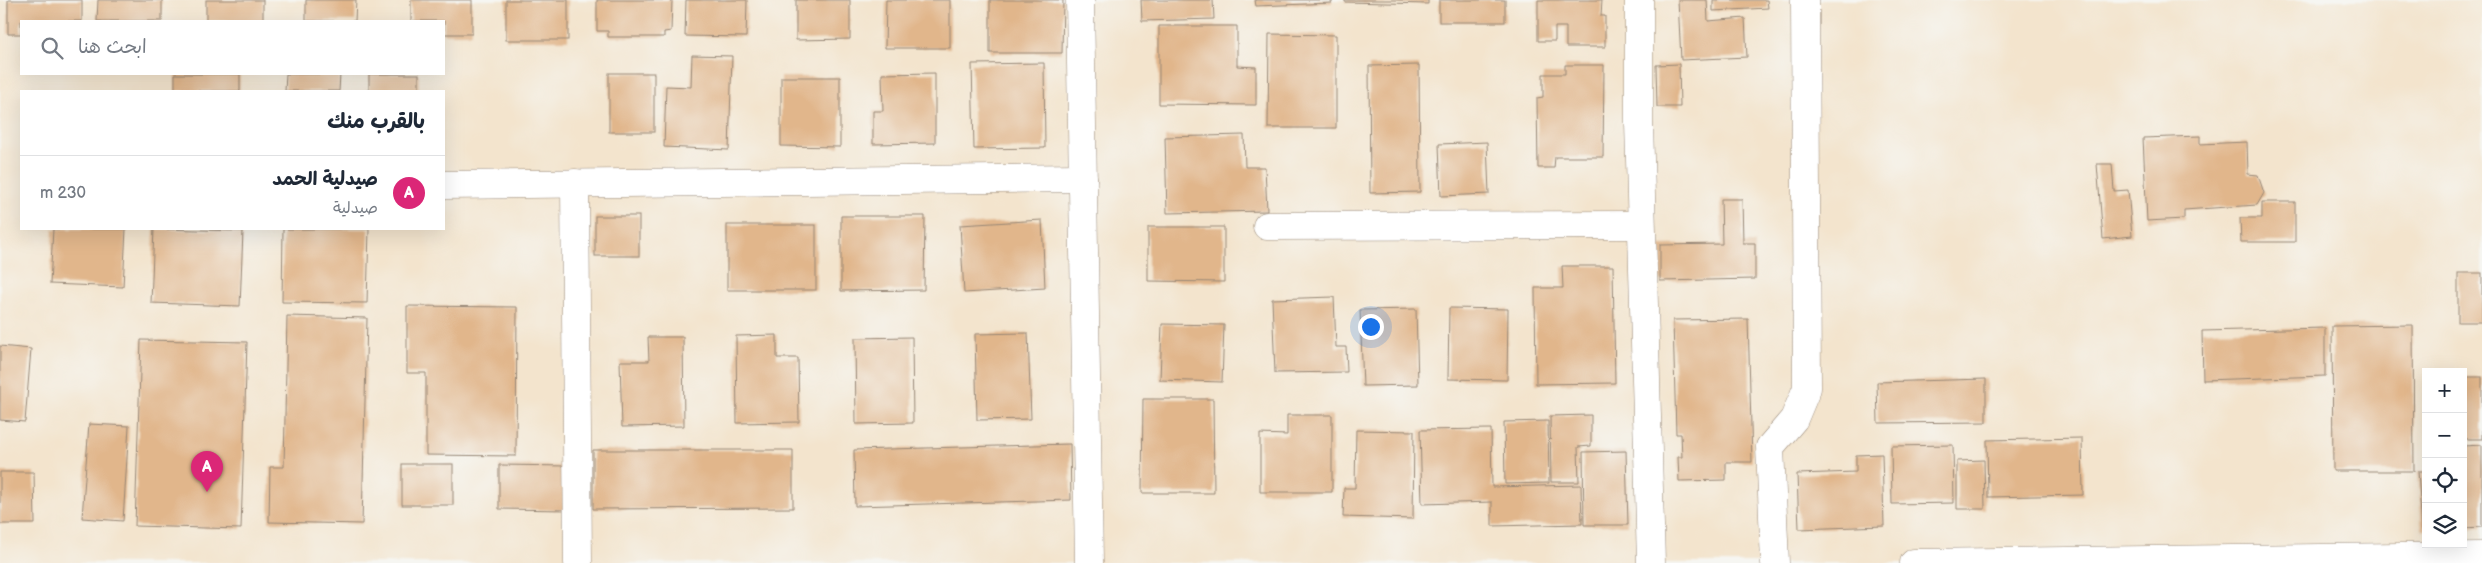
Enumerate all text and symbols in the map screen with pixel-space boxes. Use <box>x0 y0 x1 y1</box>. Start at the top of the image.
search box <box>20 20 445 75</box>
icon: search <box>38 34 66 62</box>
text: ابحث هنا <box>78 36 147 59</box>
text: بالقرب منك <box>327 109 425 134</box>
text: صيدلية الحمد <box>272 168 378 191</box>
text: 230 m <box>40 184 86 203</box>
text: A <box>404 184 414 203</box>
text: صيدلية <box>333 199 378 218</box>
your location <box>1358 314 1384 340</box>
map controls <box>2422 368 2467 548</box>
button: + <box>2422 368 2467 413</box>
button: − <box>2422 413 2467 458</box>
pin: A <box>191 451 223 492</box>
button: locate <box>2422 458 2467 503</box>
button: layers <box>2422 503 2467 548</box>

